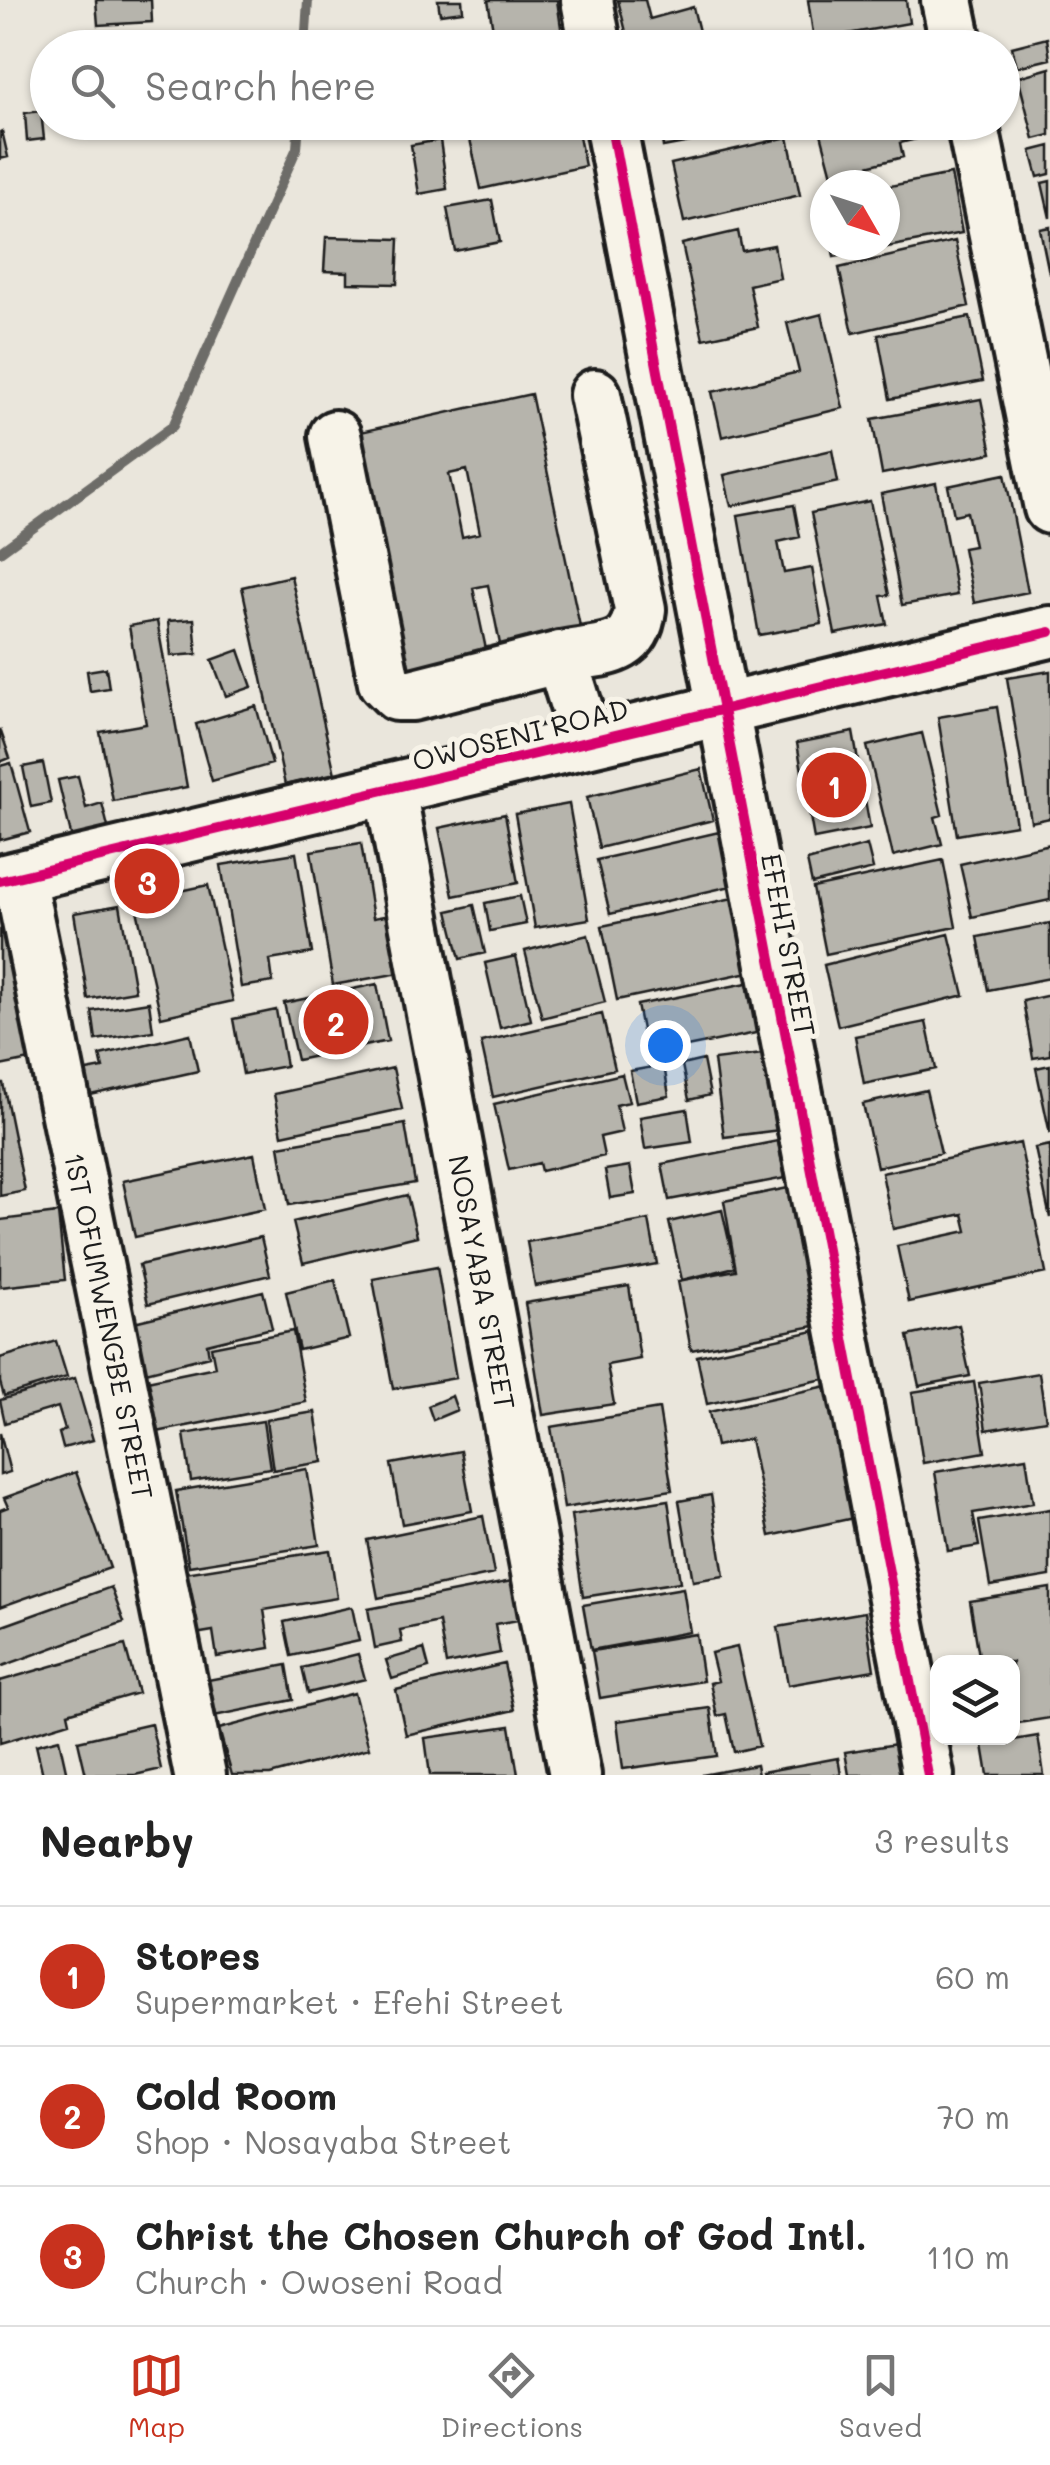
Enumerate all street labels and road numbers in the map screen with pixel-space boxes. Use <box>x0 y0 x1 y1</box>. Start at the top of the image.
street label: OWOSENI ROAD <box>408 690 632 778</box>
street label: EFEHI STREET <box>754 850 824 1040</box>
street label: 1ST OFUMWENGBE STREET <box>57 1149 162 1503</box>
street label: NOSAYABA STREET <box>441 1152 524 1413</box>

